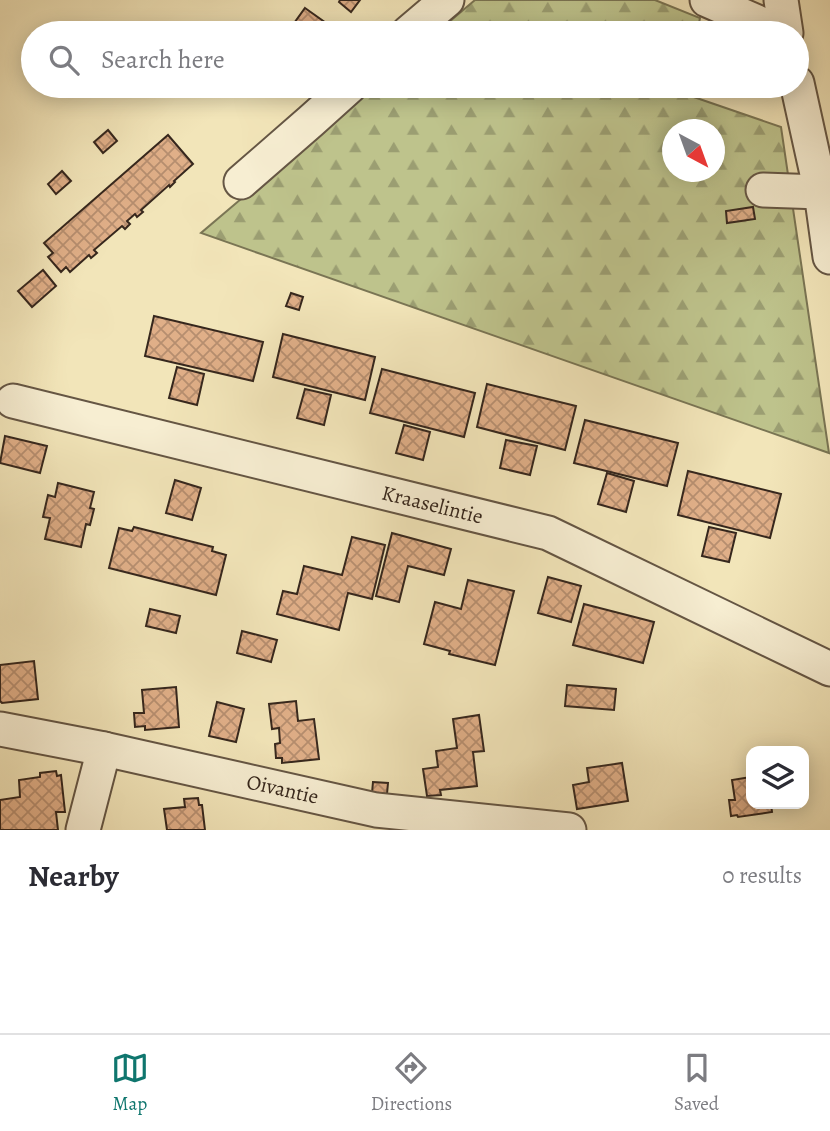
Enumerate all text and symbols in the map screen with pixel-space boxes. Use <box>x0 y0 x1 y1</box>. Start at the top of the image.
search box <box>21 21 809 98</box>
icon: search <box>45 41 83 79</box>
text: Search here <box>101 42 225 77</box>
north arrow <box>662 119 725 182</box>
street label: Kraaselintie <box>379 479 486 530</box>
map controls <box>746 746 809 809</box>
button: layers <box>746 746 809 809</box>
street label: Oivantie <box>244 767 321 811</box>
text: Nearby <box>28 856 119 896</box>
text: 0 results <box>722 860 802 891</box>
tab: Map <box>111 1049 149 1117</box>
tab: Directions <box>371 1049 452 1117</box>
tab: Saved <box>674 1049 719 1117</box>

